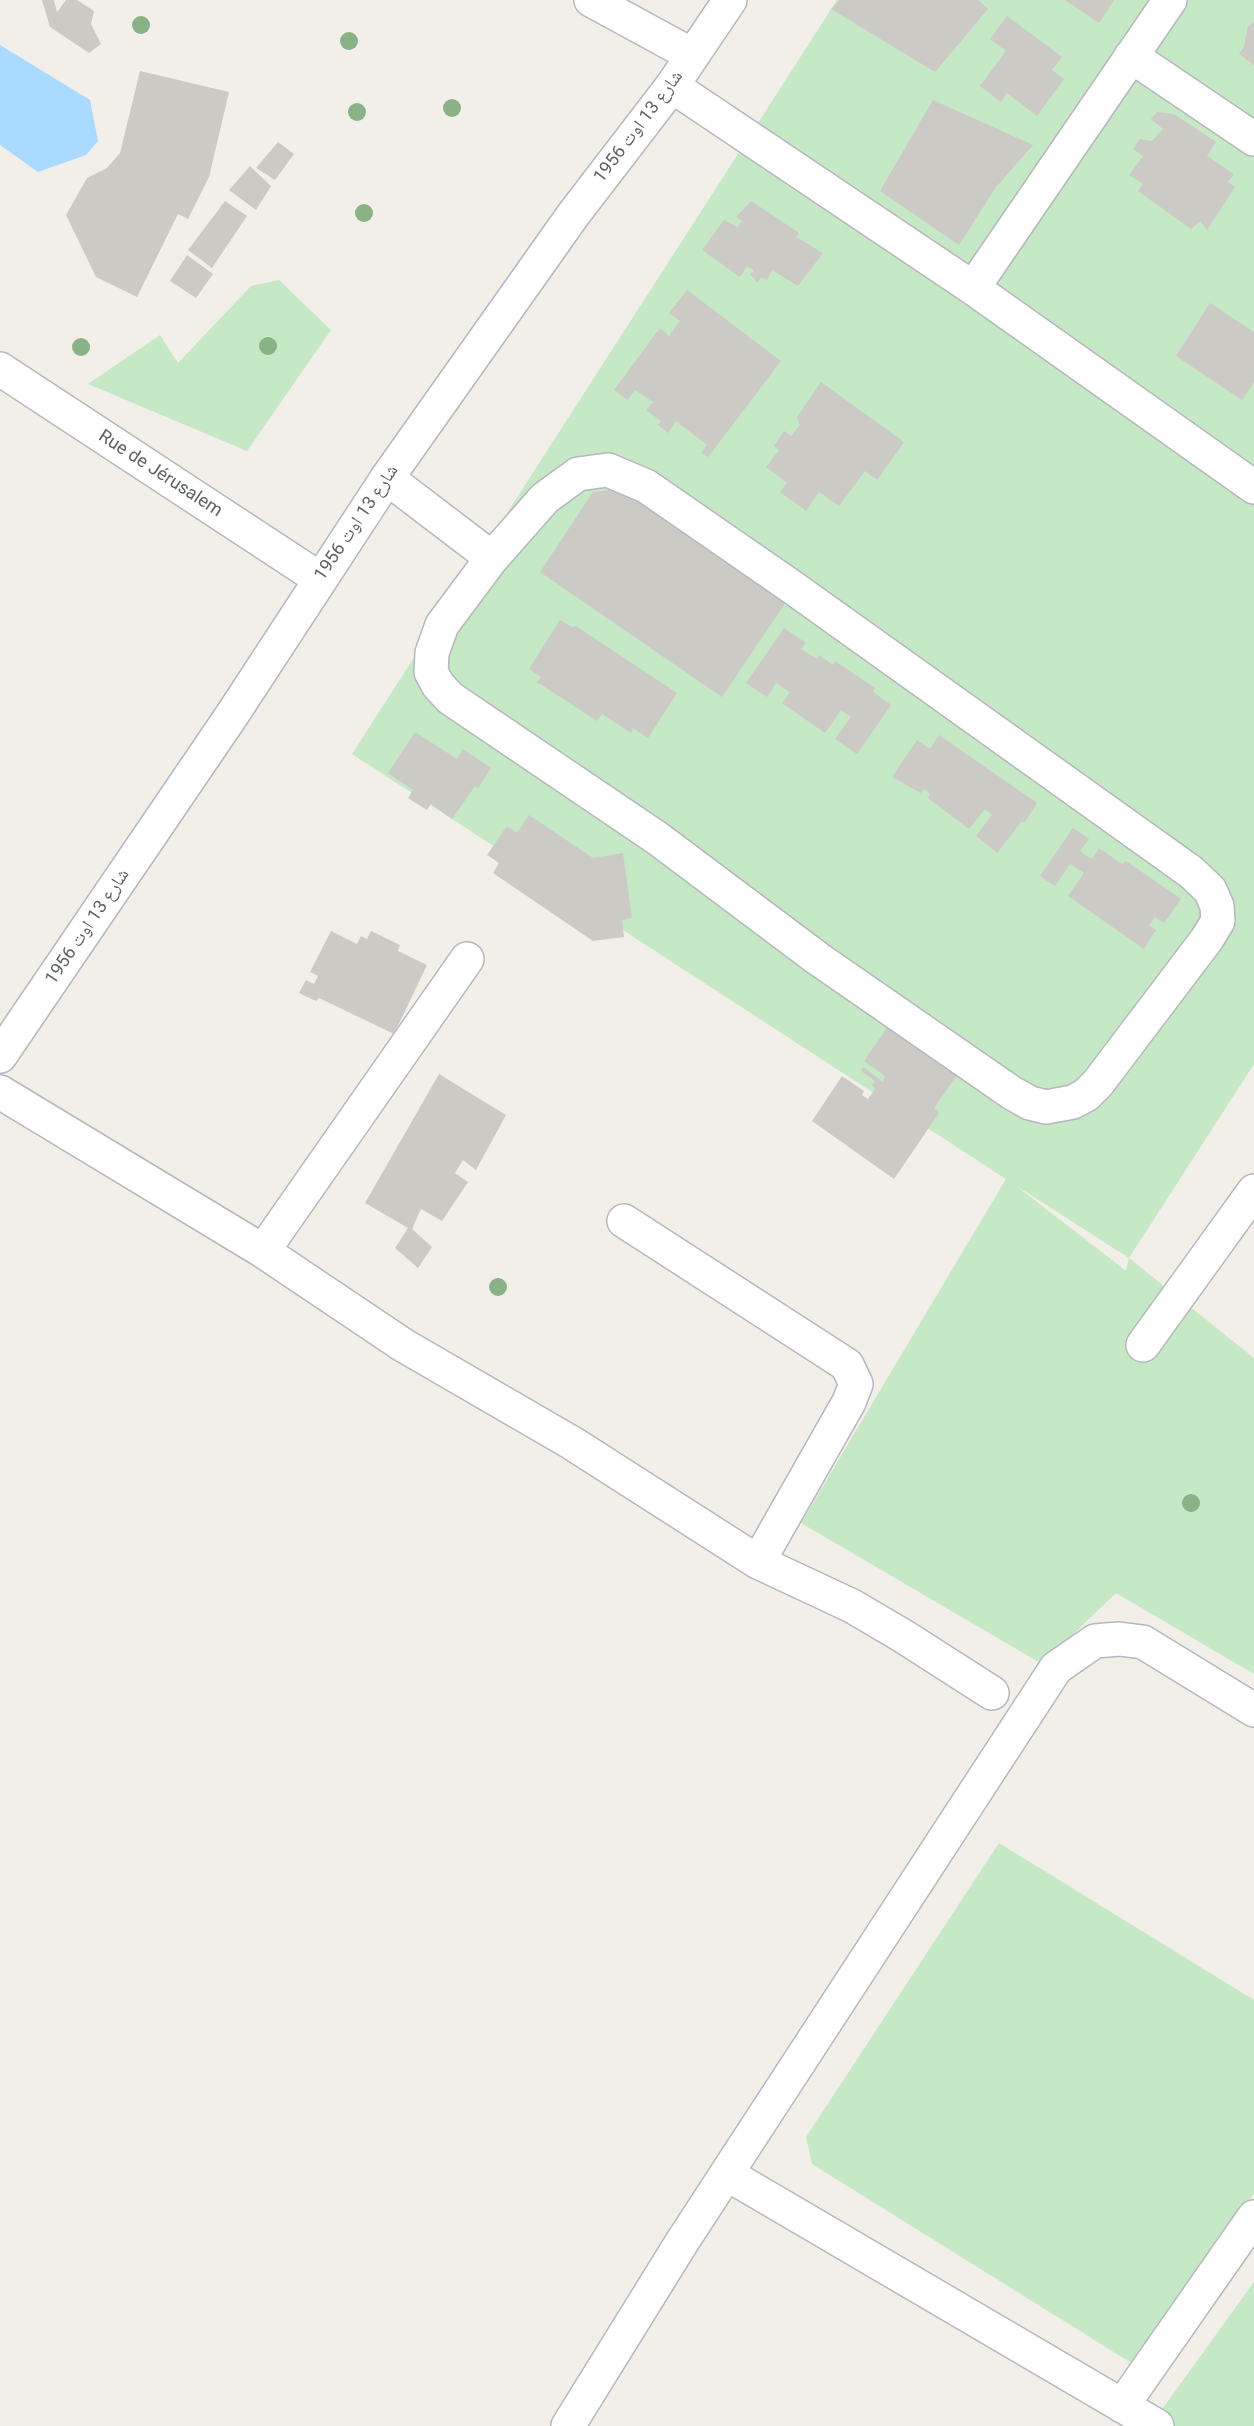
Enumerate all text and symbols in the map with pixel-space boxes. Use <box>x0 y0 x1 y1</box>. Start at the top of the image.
street label: شارع 13 اوت 1956 <box>590 67 688 187</box>
street label: Rue de Jérusalem <box>94 426 226 522</box>
street label: شارع 13 اوت 1956 <box>310 461 404 585</box>
street label: شارع 13 اوت 1956 <box>41 865 135 989</box>

